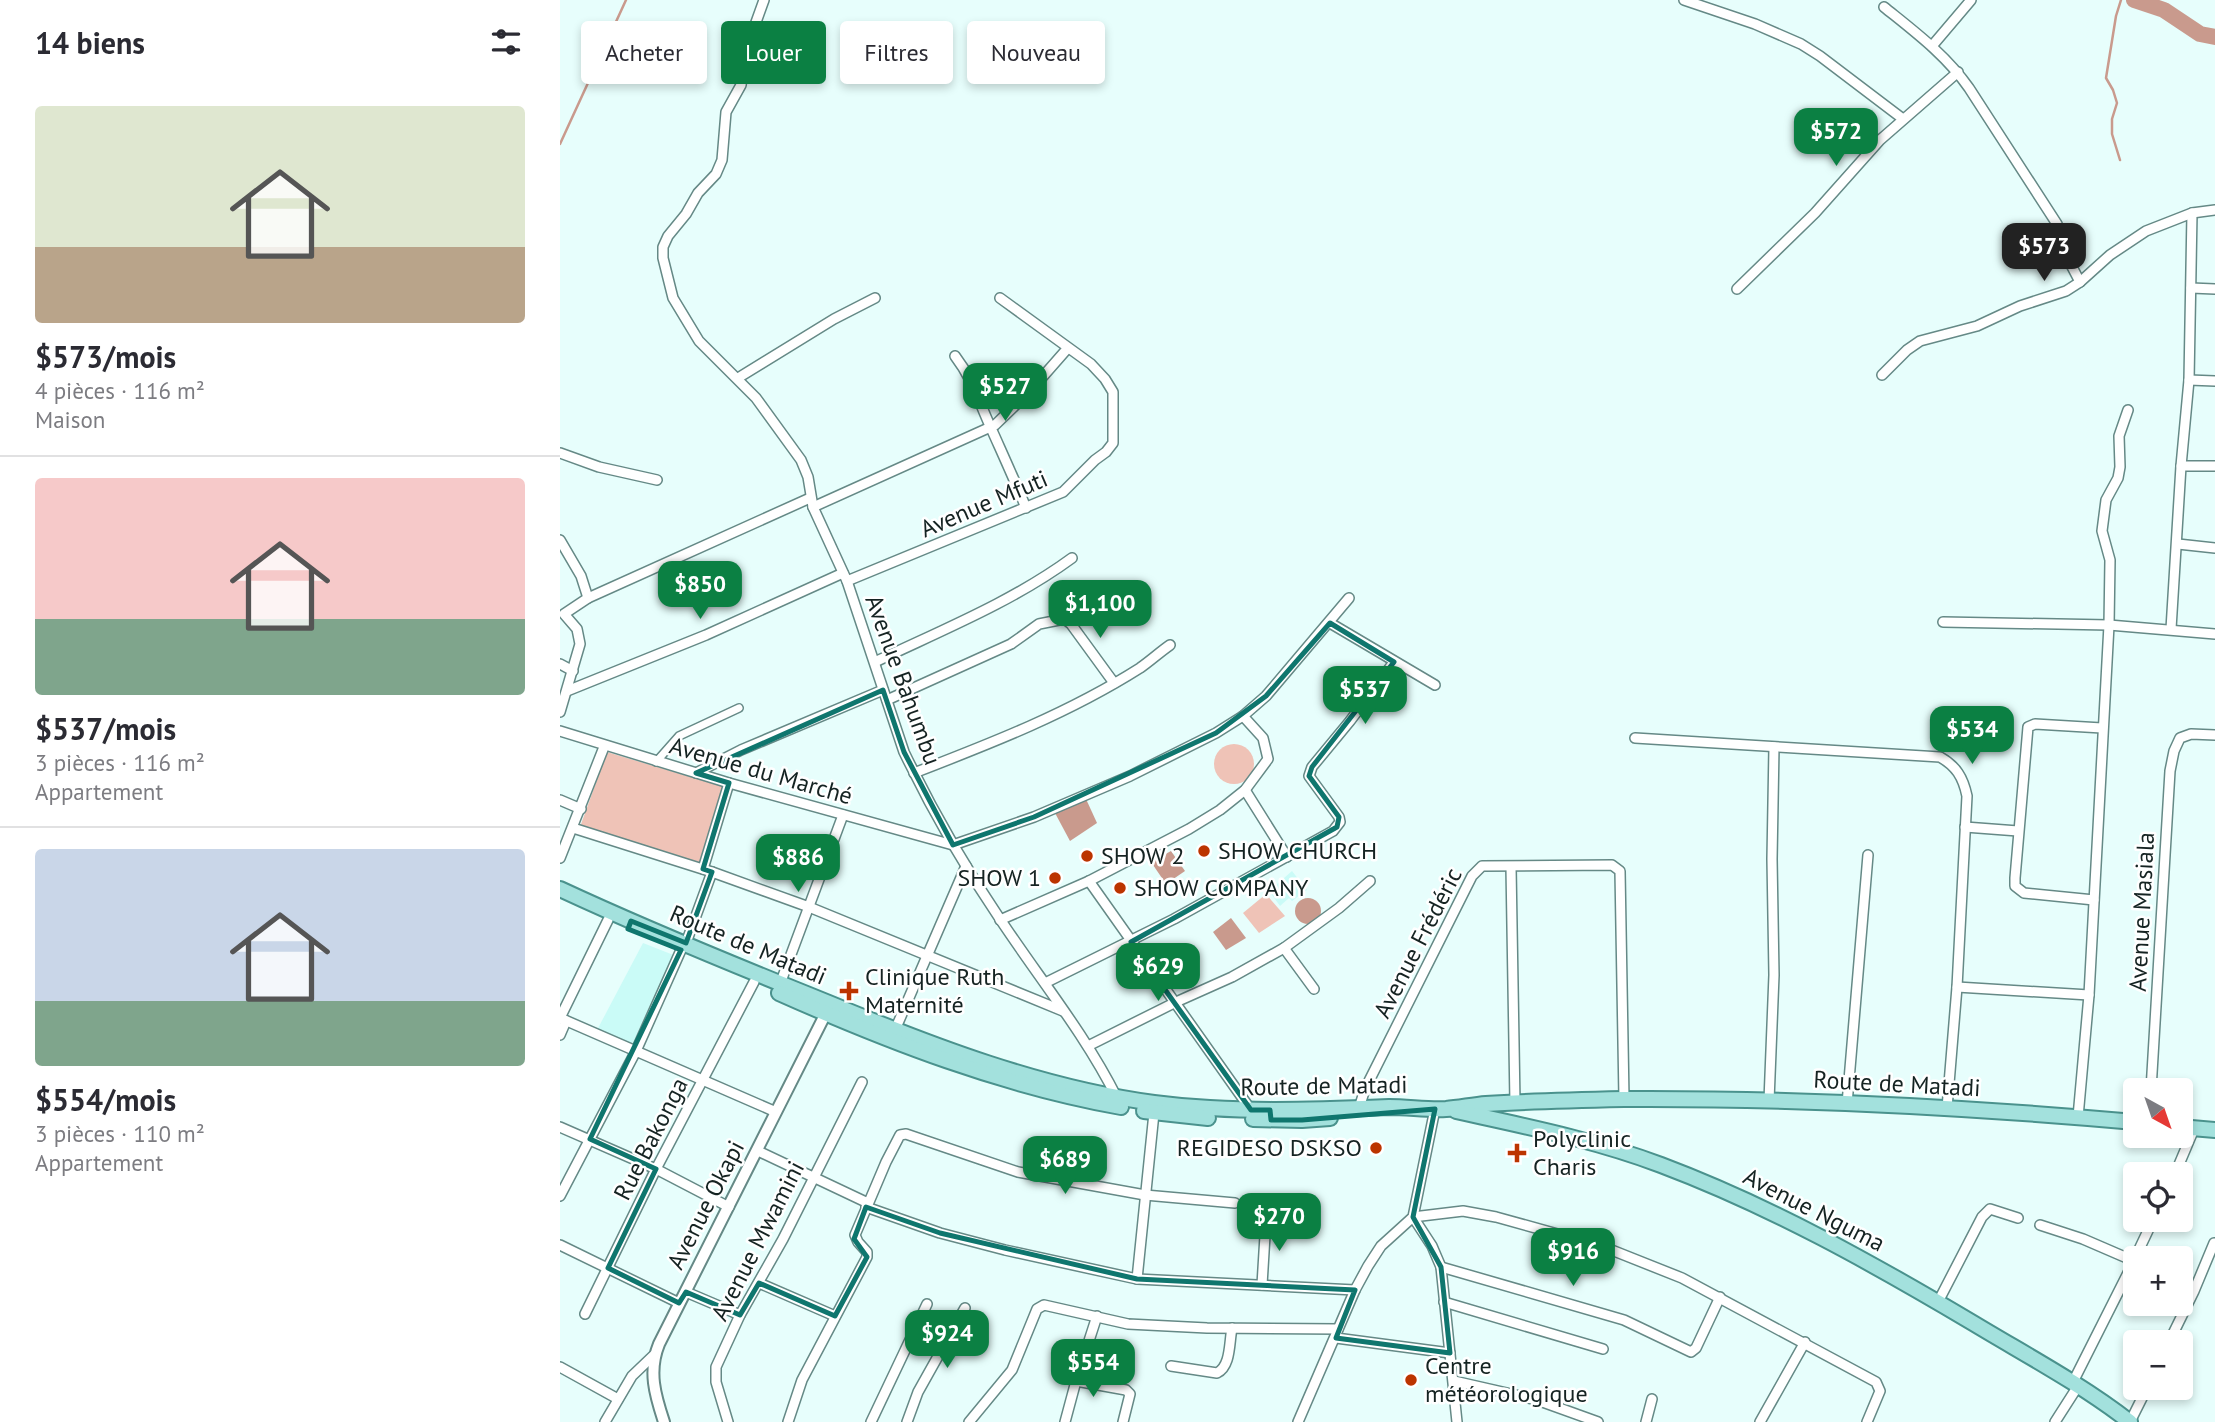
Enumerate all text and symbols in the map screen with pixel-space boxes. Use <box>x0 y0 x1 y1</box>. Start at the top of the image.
chip: Acheter <box>581 21 707 84</box>
chip: Louer <box>721 21 826 84</box>
chip: Filtres <box>840 21 953 84</box>
chip: Nouveau <box>967 21 1105 84</box>
text: 14 biens <box>35 23 145 62</box>
icon: filters <box>487 23 525 61</box>
pin: $572 <box>1795 108 1877 168</box>
text: $572 <box>1810 116 1862 145</box>
icon: home <box>217 151 343 277</box>
pin: $573 <box>2003 224 2085 283</box>
text: $573 <box>2018 231 2070 260</box>
text: $573/mois <box>35 337 176 376</box>
pin: $527 <box>964 364 1046 423</box>
text: $527 <box>979 371 1031 400</box>
text: 4 pièces · 116 m² <box>35 376 205 405</box>
text: Maison <box>35 405 105 434</box>
street label: Avenue Mfuti <box>915 463 1052 544</box>
icon: home <box>217 523 343 649</box>
pin: $850 <box>659 562 741 621</box>
text: $850 <box>674 569 726 598</box>
pin: $1,100 <box>1043 580 1157 640</box>
text: $1,100 <box>1064 588 1136 617</box>
street label: Avenue Bahumbu <box>858 591 949 769</box>
pin: $537 <box>1324 666 1406 726</box>
text: $537 <box>1339 674 1391 703</box>
pin: $534 <box>1931 706 2013 766</box>
text: $537/mois <box>35 709 176 748</box>
text: $534 <box>1946 714 1998 743</box>
street label: Avenue du Marché <box>666 730 856 811</box>
text: 3 pièces · 116 m² <box>35 748 205 777</box>
text: Appartement <box>35 777 163 806</box>
street label: Avenue Masiala <box>2122 831 2161 992</box>
pin: $886 <box>757 834 839 894</box>
place label: SHOW CHURCH <box>1218 835 1377 866</box>
place label: SHOW 2 <box>1101 840 1185 871</box>
text: $886 <box>772 842 824 871</box>
marker: SHOW CHURCH <box>1196 843 1212 859</box>
marker: SHOW 2 <box>1079 848 1095 864</box>
place label: SHOW 1 <box>957 862 1041 893</box>
street label: Avenue Frédéric <box>1366 862 1469 1023</box>
marker: SHOW 1 <box>1047 870 1063 886</box>
place label: SHOW COMPANY <box>1134 872 1309 903</box>
marker: SHOW COMPANY <box>1112 880 1128 896</box>
icon: home <box>217 894 343 1020</box>
street label: Route de Matadi <box>665 898 831 991</box>
pin: $629 <box>1117 944 1199 1003</box>
text: $629 <box>1132 951 1184 980</box>
place label: Clinique Ruth Maternité <box>865 961 1004 1020</box>
marker: Clinique Ruth Maternité <box>839 981 859 1001</box>
street label: Route de Matadi <box>1813 1064 1981 1103</box>
street label: Route de Matadi <box>1240 1069 1408 1102</box>
street label: Rue Bakonga <box>606 1072 695 1205</box>
north arrow <box>2123 1078 2193 1148</box>
map controls <box>2123 1078 2193 1400</box>
text: $554/mois <box>35 1080 176 1119</box>
text: 3 pièces · 110 m² <box>35 1119 205 1148</box>
place label: Polyclinic Charis <box>1533 1123 1631 1182</box>
place label: REGIDESO DSKSO <box>1177 1132 1362 1163</box>
street label: Avenue Okapi <box>660 1135 751 1274</box>
pin: $689 <box>1024 1136 1106 1196</box>
marker: REGIDESO DSKSO <box>1368 1140 1384 1156</box>
marker: Polyclinic Charis <box>1507 1143 1527 1163</box>
text: $689 <box>1039 1144 1091 1173</box>
text: Appartement <box>35 1148 163 1177</box>
street label: Avenue Mwamini <box>704 1156 811 1326</box>
street label: Avenue Nguma <box>1738 1161 1890 1258</box>
button: locate <box>2123 1162 2193 1232</box>
pin: $270 <box>1238 1194 1320 1253</box>
text: $270 <box>1253 1201 1305 1230</box>
pin: $916 <box>1532 1228 1614 1288</box>
text: $916 <box>1547 1236 1599 1265</box>
button: + <box>2123 1246 2193 1316</box>
pin: $924 <box>906 1310 988 1370</box>
text: $924 <box>921 1318 973 1347</box>
button: − <box>2123 1330 2193 1400</box>
pin: $554 <box>1052 1340 1134 1399</box>
text: $554 <box>1067 1347 1119 1376</box>
place label: Centre météorologique <box>1425 1350 1588 1409</box>
marker: Centre météorologique <box>1403 1372 1419 1388</box>

